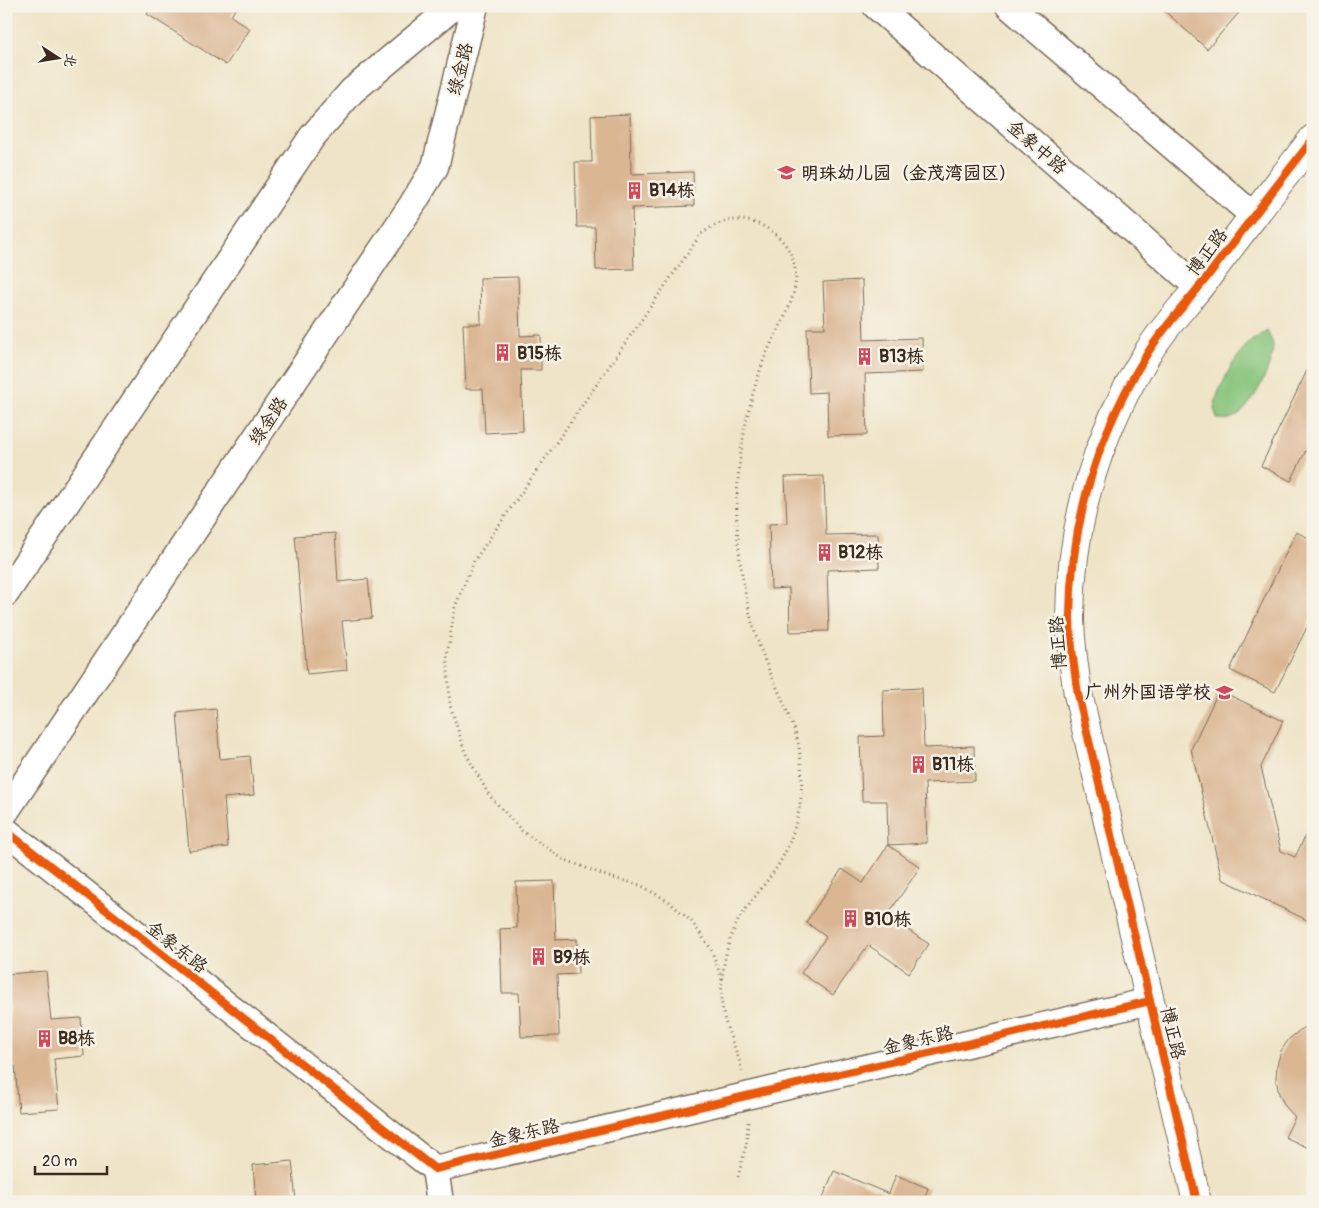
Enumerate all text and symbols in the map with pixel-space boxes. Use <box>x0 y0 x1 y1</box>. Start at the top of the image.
north arrow <box>32 32 82 82</box>
street label: 绿金路 <box>443 40 478 98</box>
text: 北 <box>60 52 80 69</box>
street label: 金象中路 <box>1002 115 1071 180</box>
place label: 明珠幼儿园（金茂湾园区） <box>801 162 1017 185</box>
school or university icon: 明珠幼儿园（金茂湾园区） <box>777 163 797 183</box>
place label: B14栋 <box>649 179 695 202</box>
building icon: B14栋 <box>625 180 645 200</box>
street label: 博正路 <box>1182 224 1233 281</box>
place label: B15栋 <box>517 342 562 365</box>
building icon: B15栋 <box>493 343 513 363</box>
place label: B13栋 <box>879 345 924 368</box>
building icon: B13栋 <box>855 346 875 366</box>
street label: 绿金路 <box>244 392 293 450</box>
place label: B12栋 <box>838 541 883 564</box>
building icon: B12栋 <box>814 542 834 562</box>
street label: 博正路 <box>1045 615 1072 671</box>
place label: 广州外国语学校 <box>1085 681 1211 704</box>
school or university icon: 广州外国语学校 <box>1215 682 1235 702</box>
place label: B11栋 <box>932 753 974 776</box>
building icon: B11栋 <box>908 754 928 774</box>
place label: B10栋 <box>864 908 912 931</box>
building icon: B10栋 <box>840 909 860 929</box>
street label: 金象东路 <box>141 916 212 979</box>
place label: B9栋 <box>553 946 590 969</box>
building icon: B9栋 <box>529 947 549 967</box>
street label: 博正路 <box>1155 1004 1190 1062</box>
street label: 金象东路 <box>880 1021 956 1060</box>
place label: B8栋 <box>58 1027 95 1050</box>
building icon: B8栋 <box>34 1028 54 1048</box>
street label: 金象东路 <box>486 1114 562 1153</box>
scale bar <box>35 1143 108 1175</box>
text: 20 m <box>42 1152 77 1171</box>

